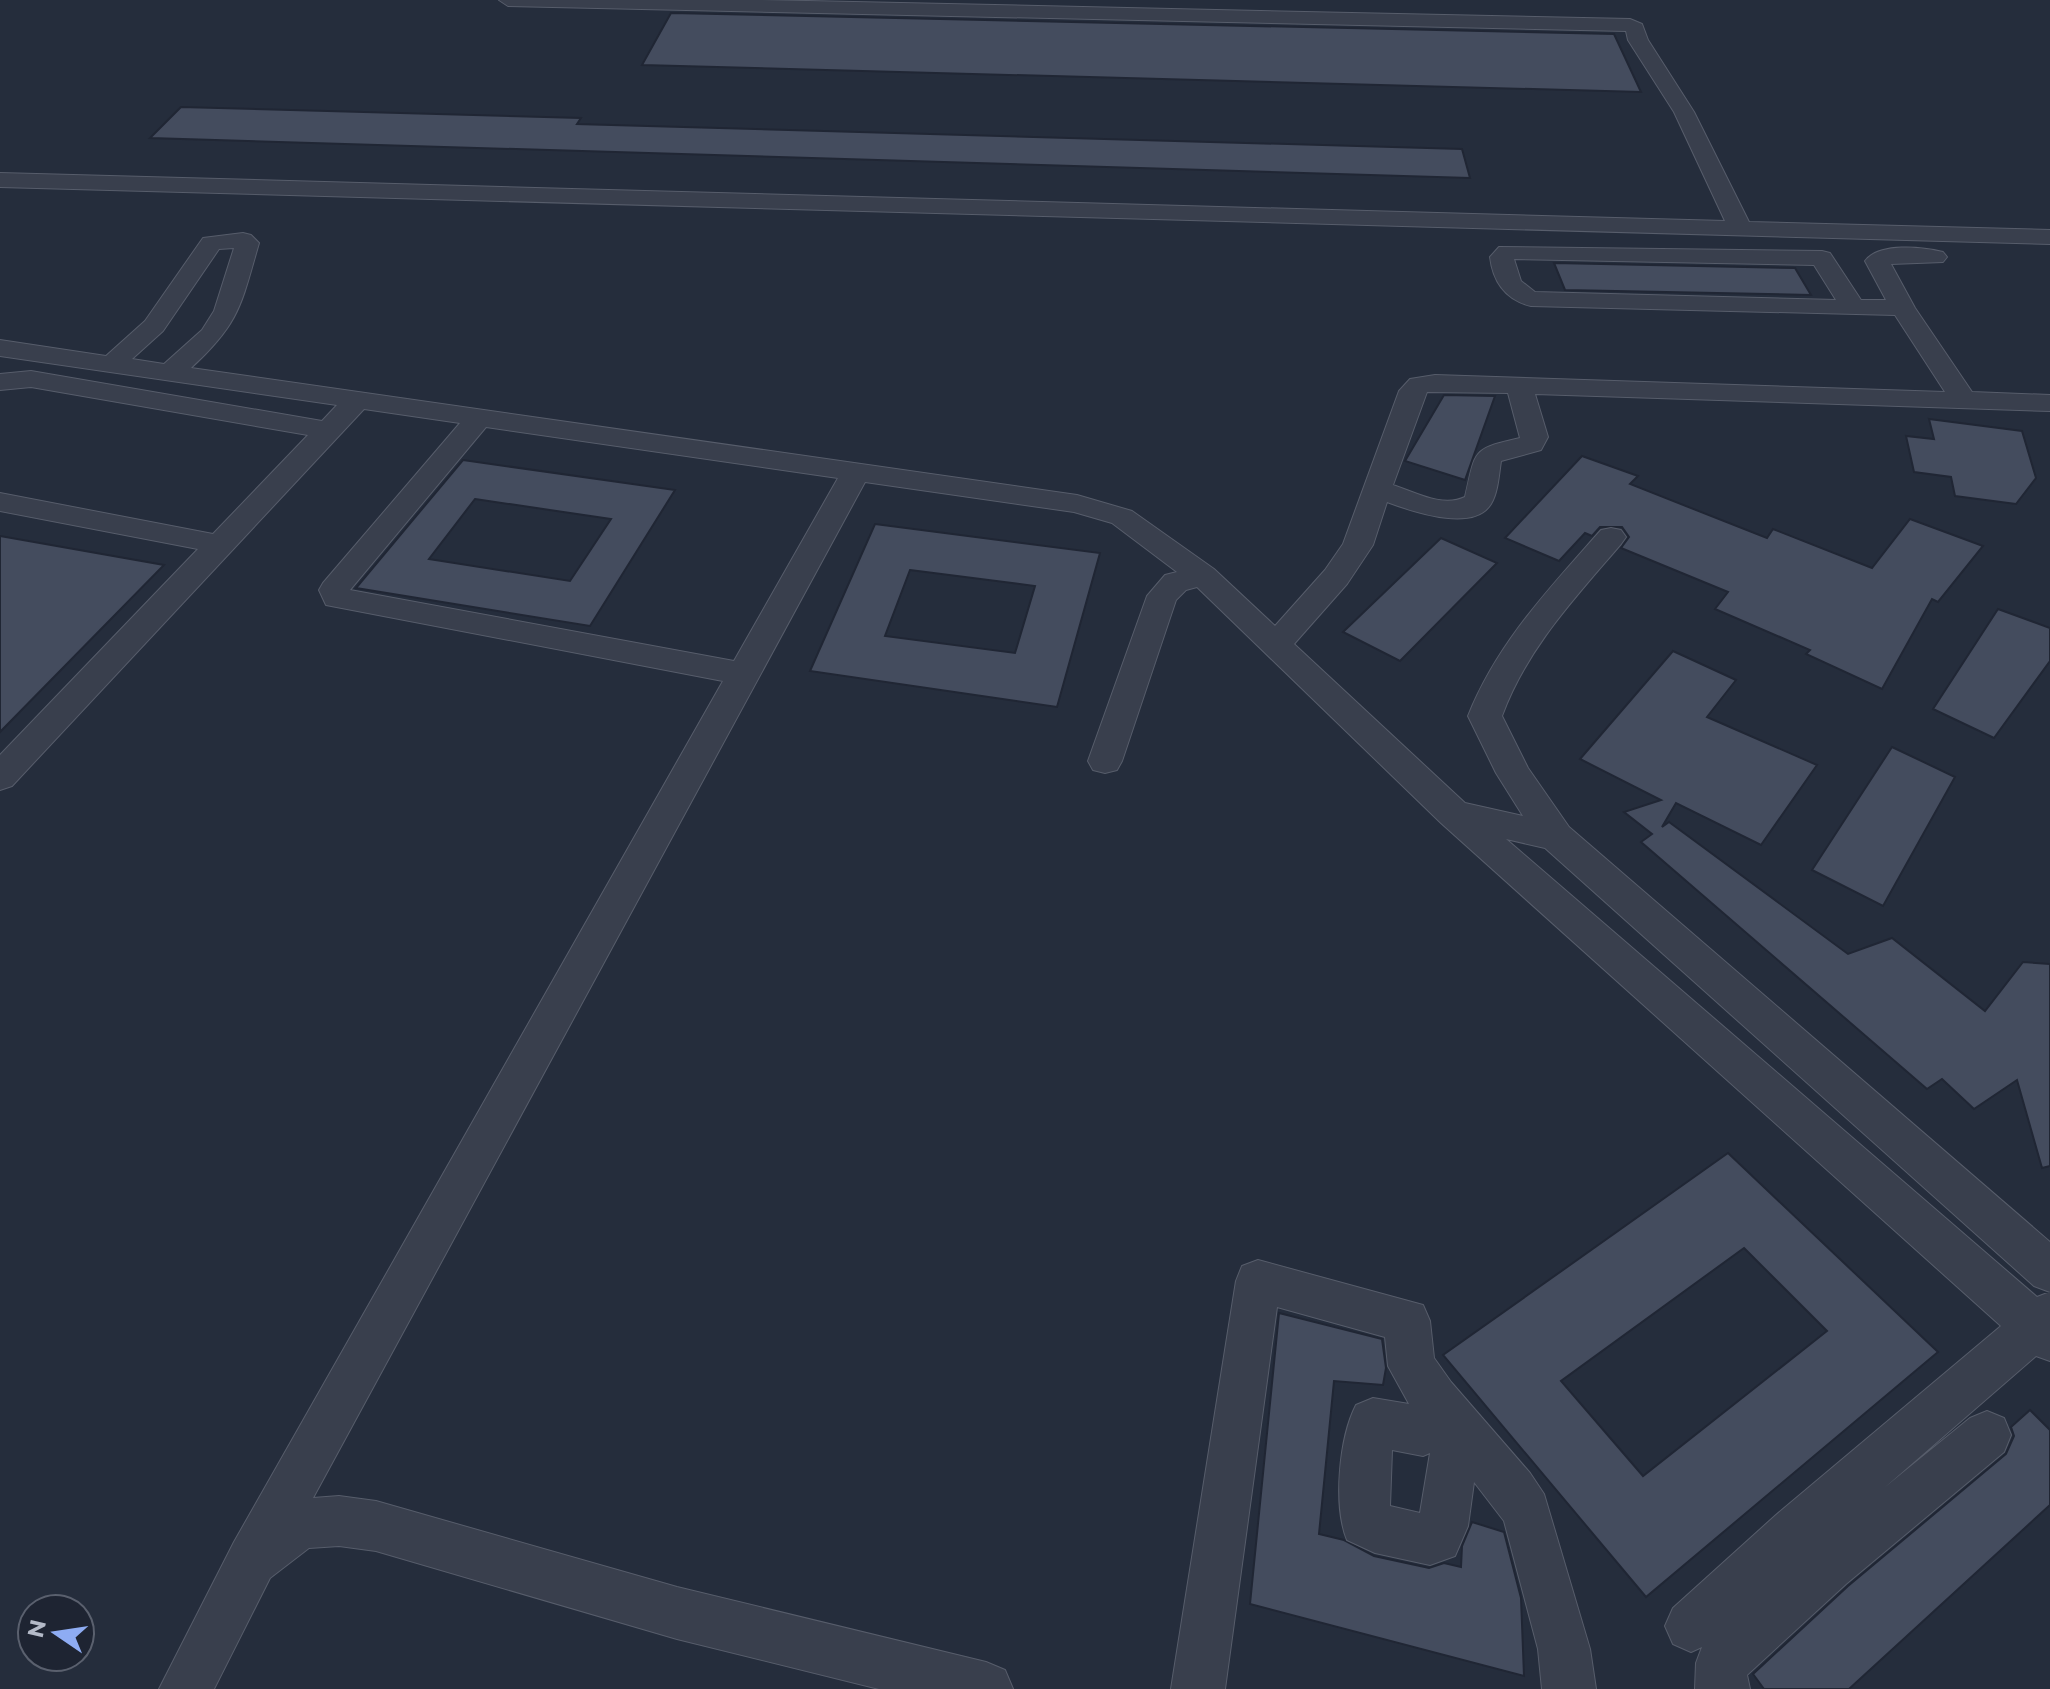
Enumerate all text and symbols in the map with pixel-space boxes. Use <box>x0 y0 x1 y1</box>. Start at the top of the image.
north arrow <box>16 1593 96 1673</box>
text: N <box>22 1617 52 1640</box>

